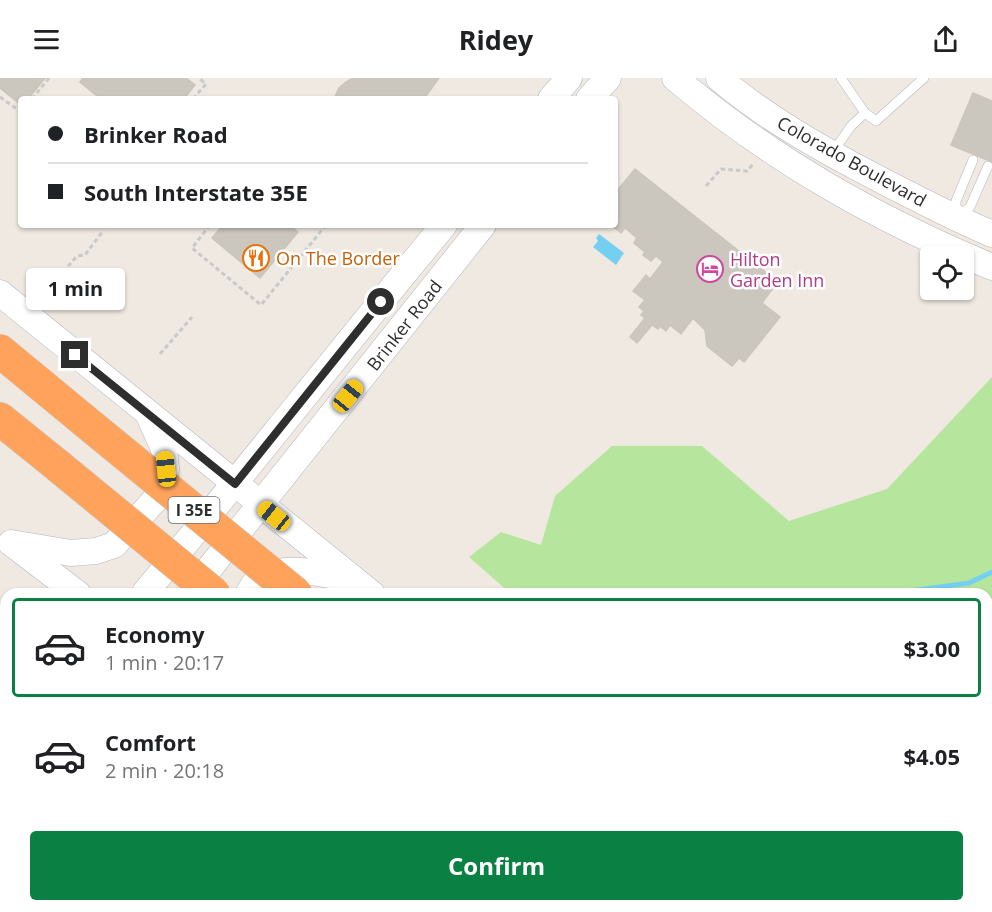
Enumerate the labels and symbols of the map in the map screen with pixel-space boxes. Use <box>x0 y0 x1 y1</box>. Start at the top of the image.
street label: Colorado Boulevard <box>773 110 931 212</box>
restaurant icon: On The Border <box>241 243 271 273</box>
place label: On The Border <box>276 246 400 270</box>
place label: Hilton Garden Inn <box>730 247 824 292</box>
hotel icon: Hilton Garden Inn <box>695 254 725 284</box>
callout: 1 min <box>26 268 124 310</box>
street label: Brinker Road <box>361 275 447 375</box>
route start <box>367 288 394 315</box>
route end <box>61 341 88 368</box>
car <box>330 376 366 416</box>
car <box>155 450 177 488</box>
road number: I 35E <box>168 497 220 523</box>
car <box>254 498 294 534</box>

